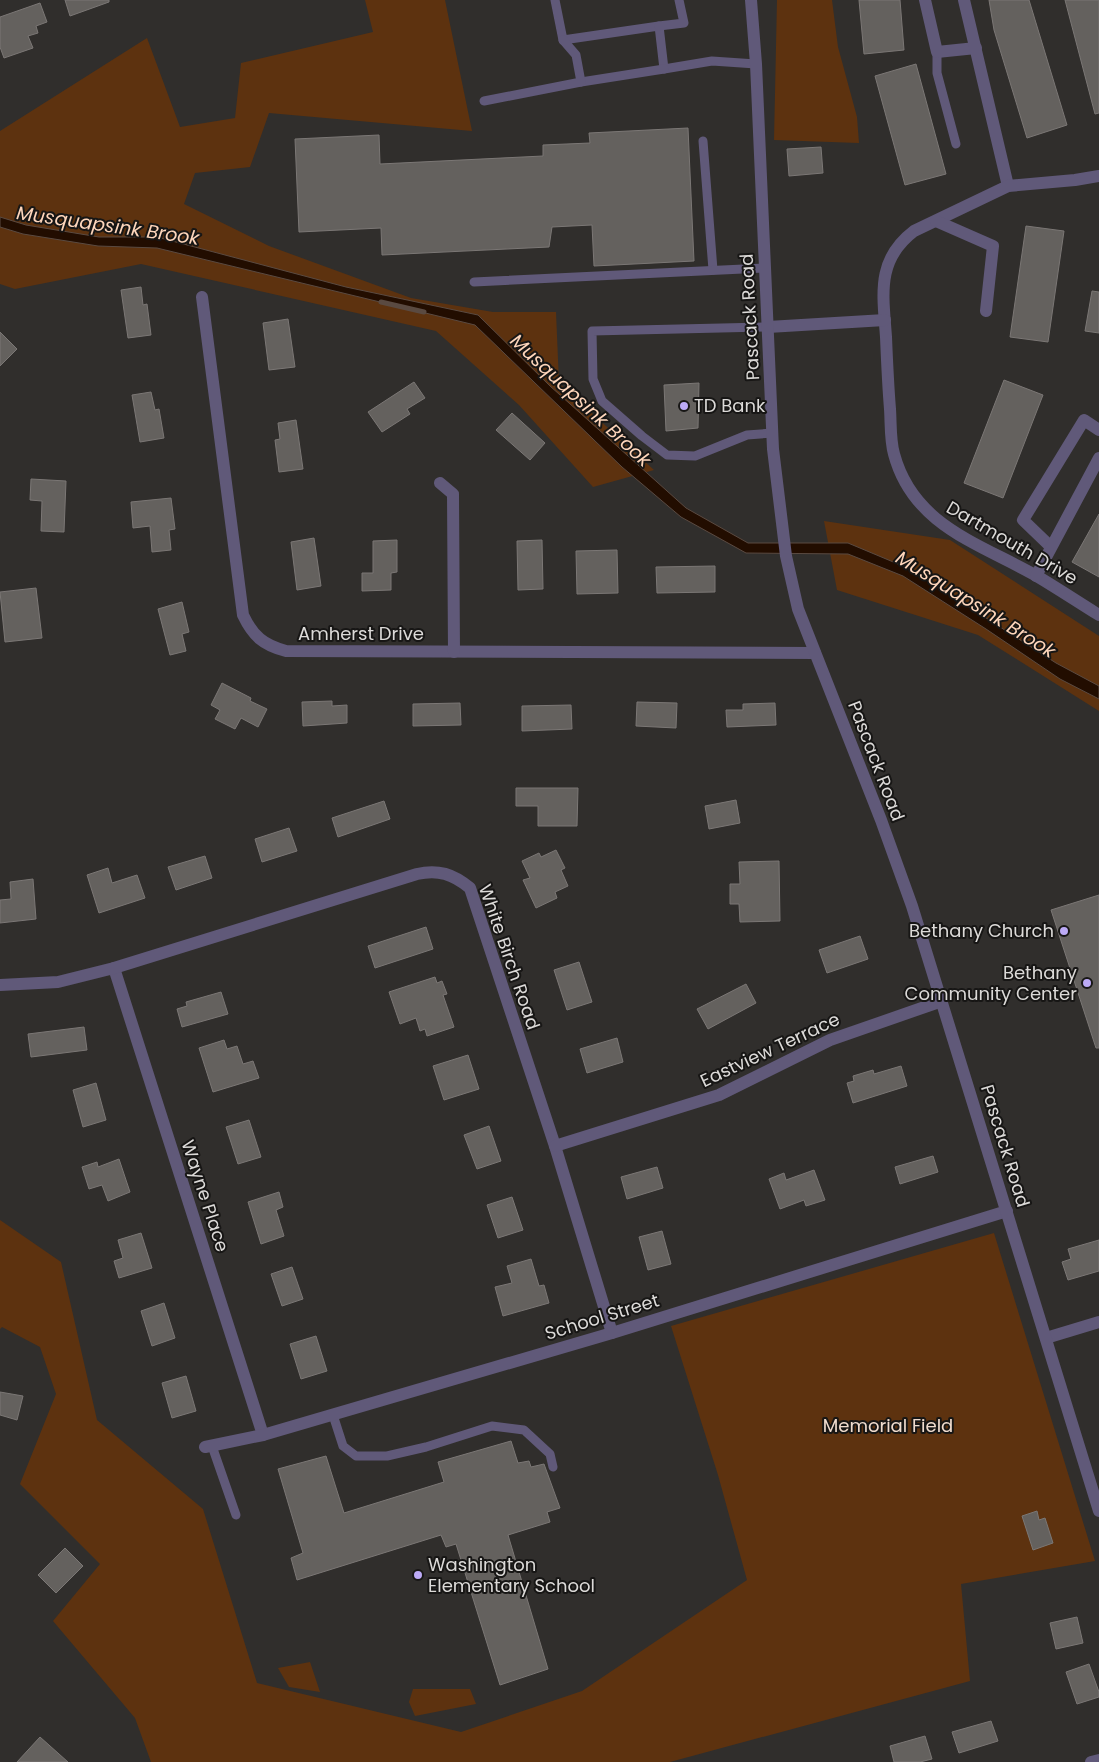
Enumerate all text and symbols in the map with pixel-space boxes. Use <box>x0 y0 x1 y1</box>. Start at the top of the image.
water label: Musquapsink Brook <box>15 199 202 252</box>
street label: Pascack Road <box>734 253 765 381</box>
water label: Musquapsink Brook <box>504 328 658 474</box>
place label: TD Bank <box>694 393 766 418</box>
marker: TD Bank <box>678 400 690 412</box>
street label: Dartmouth Drive <box>942 495 1082 590</box>
water label: Musquapsink Brook <box>890 544 1062 665</box>
street label: Amherst Drive <box>298 621 424 646</box>
street label: Pascack Road <box>842 697 911 825</box>
street label: White Birch Road <box>473 881 546 1033</box>
place label: Bethany Church <box>909 918 1054 943</box>
marker: Bethany Church <box>1058 925 1070 937</box>
place label: Bethany Community Center <box>905 960 1077 1006</box>
marker: Bethany Community Center <box>1081 977 1093 989</box>
street label: Eastview Terrace <box>696 1006 844 1093</box>
street label: Pascack Road <box>975 1082 1036 1210</box>
street label: Wayne Place <box>176 1137 235 1255</box>
street label: School Street <box>542 1287 662 1346</box>
park label: Memorial Field <box>823 1413 953 1438</box>
place label: Washington Elementary School <box>428 1552 595 1598</box>
marker: Washington Elementary School <box>412 1569 424 1581</box>

